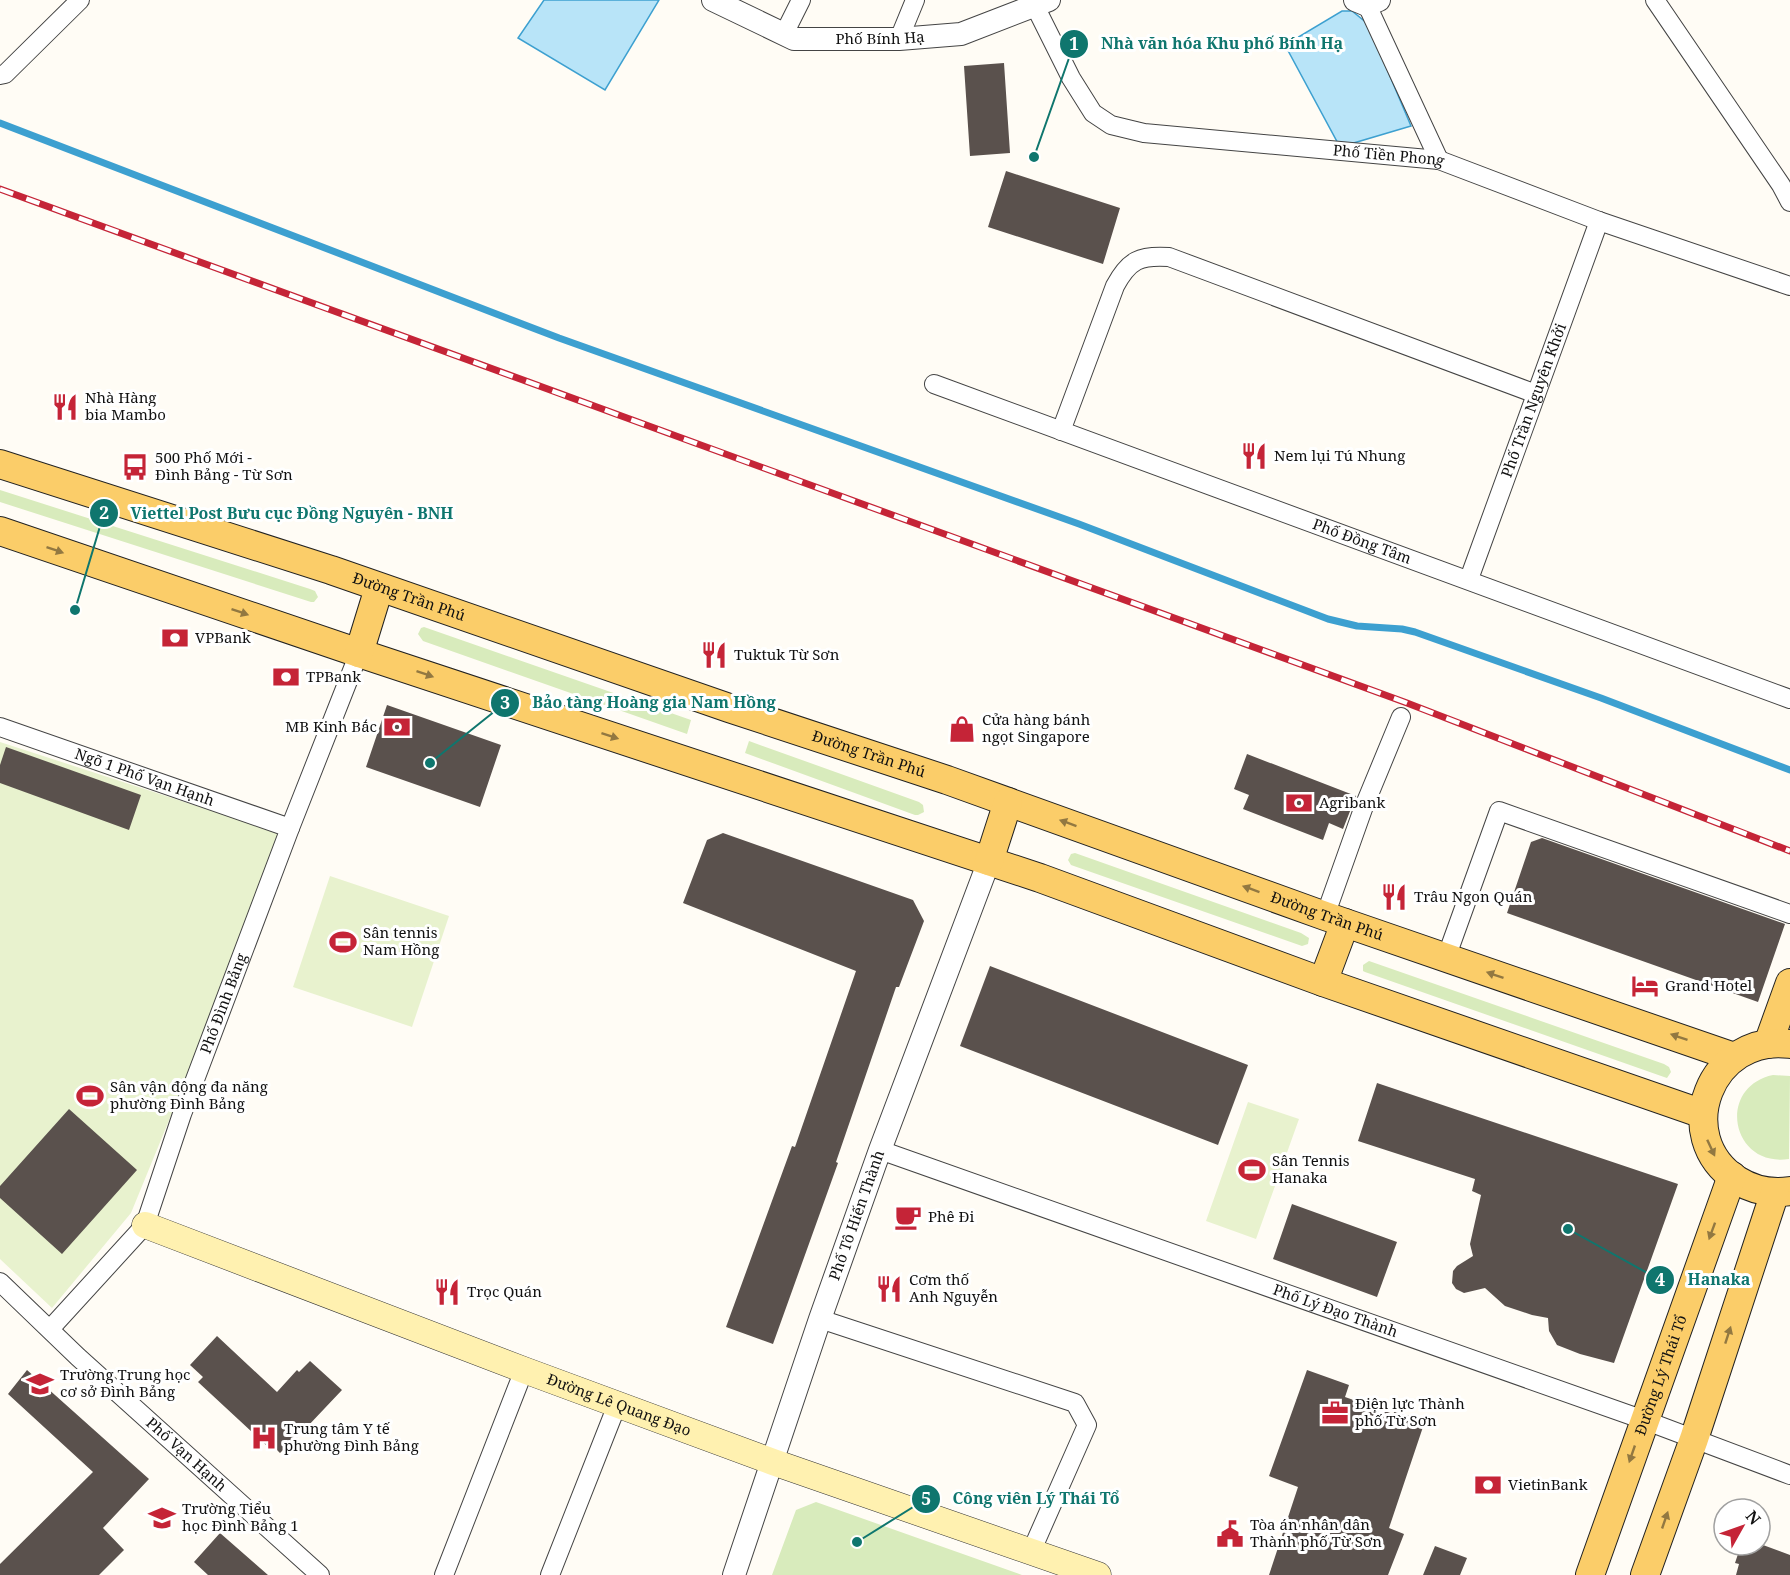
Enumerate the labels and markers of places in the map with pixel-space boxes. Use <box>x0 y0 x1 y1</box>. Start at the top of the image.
callout: Nhà văn hóa Khu phố Bính Hạ <box>1059 27 1355 61</box>
place label: Nhà Hàng bia Mambo <box>85 387 166 424</box>
restaurant icon: Nhà Hàng bia Mambo <box>50 392 80 422</box>
restaurant icon: Nem lụi Tú Nhung <box>1239 441 1269 471</box>
place label: Nem lụi Tú Nhung <box>1274 445 1405 465</box>
place label: 500 Phố Mới - Đình Bảng - Từ Sơn <box>155 447 293 484</box>
bus stop icon: 500 Phố Mới - Đình Bảng - Từ Sơn <box>120 452 150 482</box>
callout: Viettel Post Bưu cục Đồng Nguyên - BNH <box>89 496 466 530</box>
bank icon: VPBank <box>160 623 190 653</box>
place label: VPBank <box>195 627 251 647</box>
restaurant icon: Tuktuk Từ Sơn <box>699 640 729 670</box>
place label: Tuktuk Từ Sơn <box>734 644 840 664</box>
bank icon: TPBank <box>271 662 301 692</box>
place label: TPBank <box>306 666 361 686</box>
callout: Bảo tàng Hoàng gia Nam Hồng <box>490 686 787 720</box>
place label: Cửa hàng bánh ngọt Singapore <box>982 709 1091 746</box>
bank icon: MB Kinh Bắc <box>382 712 412 742</box>
shop icon: Cửa hàng bánh ngọt Singapore <box>947 714 977 744</box>
place label: MB Kinh Bắc <box>285 716 377 736</box>
bank icon: Agribank <box>1284 788 1314 818</box>
place label: Agribank <box>1319 792 1386 812</box>
restaurant icon: Trâu Ngon Quán <box>1379 882 1409 912</box>
place label: Trâu Ngon Quán <box>1414 886 1533 906</box>
place label: Sân tennis Nam Hồng <box>363 922 439 959</box>
sports icon: Sân tennis Nam Hồng <box>328 927 358 957</box>
hotel icon: Grand Hotel <box>1630 971 1660 1001</box>
place label: Grand Hotel <box>1665 975 1753 995</box>
place label: Sân vận động đa năng phường Đình Bảng <box>110 1076 268 1113</box>
sports icon: Sân vận động đa năng phường Đình Bảng <box>75 1081 105 1111</box>
place label: Sân Tennis Hanaka <box>1272 1150 1350 1187</box>
sports icon: Sân Tennis Hanaka <box>1237 1155 1267 1185</box>
cafe icon: Phê Đi <box>893 1202 923 1232</box>
place label: Phê Đi <box>928 1206 974 1226</box>
callout: Hanaka <box>1645 1263 1762 1297</box>
place label: Cơm thố Anh Nguyễn <box>909 1269 998 1306</box>
restaurant icon: Cơm thố Anh Nguyễn <box>874 1274 904 1304</box>
restaurant icon: Trọc Quán <box>432 1277 462 1307</box>
place label: Trọc Quán <box>467 1281 542 1301</box>
place label: Trường Trung học cơ sở Đình Bảng <box>60 1364 190 1401</box>
school or university icon: Trường Trung học cơ sở Đình Bảng <box>25 1369 55 1399</box>
place label: Điện lực Thành phố Từ Sơn <box>1355 1393 1465 1430</box>
office icon: Điện lực Thành phố Từ Sơn <box>1320 1398 1350 1428</box>
place label: Trung tâm Y tế phường Đình Bảng <box>284 1418 419 1455</box>
hospital icon: Trung tâm Y tế phường Đình Bảng <box>249 1423 279 1453</box>
bank icon: VietinBank <box>1473 1470 1503 1500</box>
place label: VietinBank <box>1508 1474 1588 1494</box>
callout: Công viên Lý Thái Tổ <box>911 1482 1132 1516</box>
place label: Trường Tiểu học Đình Bảng 1 <box>182 1498 299 1535</box>
school or university icon: Trường Tiểu học Đình Bảng 1 <box>147 1503 177 1533</box>
place label: Tòa án nhân dân Thành phố Từ Sơn <box>1250 1514 1382 1551</box>
public building icon: Tòa án nhân dân Thành phố Từ Sơn <box>1215 1519 1245 1549</box>

